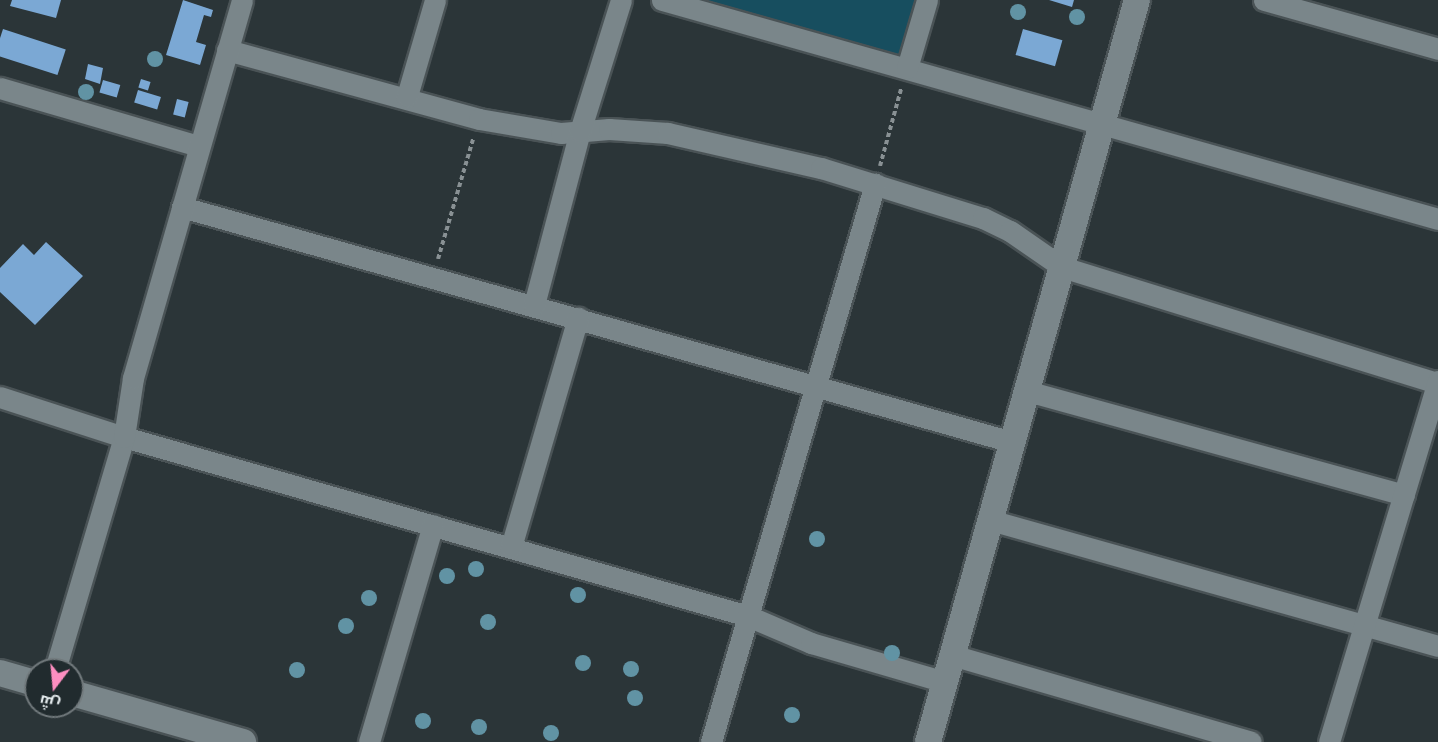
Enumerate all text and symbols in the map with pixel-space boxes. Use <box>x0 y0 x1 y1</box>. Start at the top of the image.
north arrow <box>24 658 84 718</box>
text: ش <box>37 690 62 717</box>

